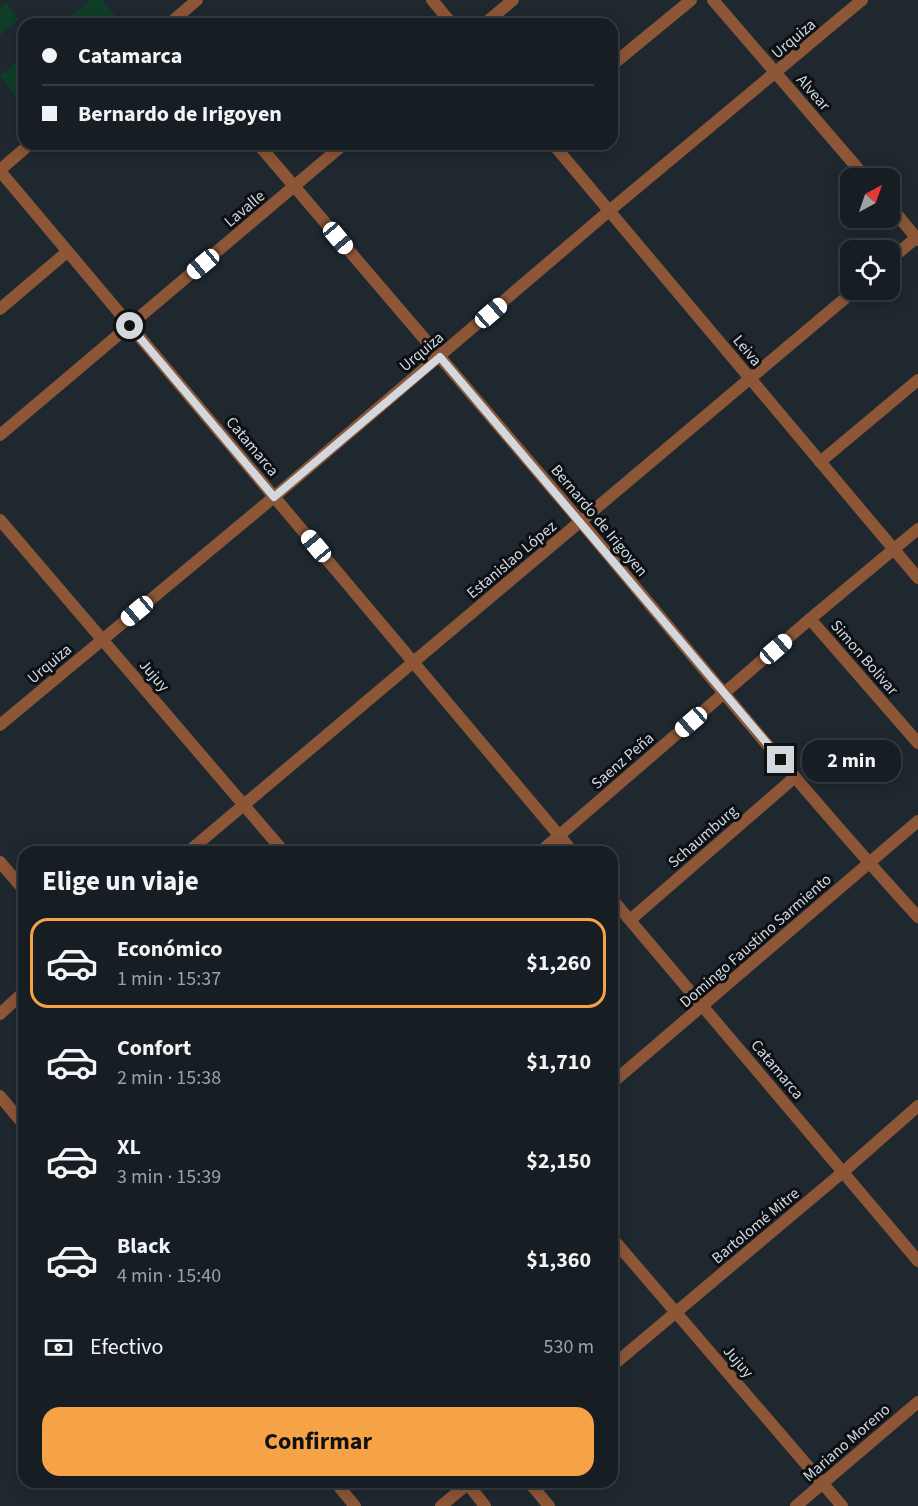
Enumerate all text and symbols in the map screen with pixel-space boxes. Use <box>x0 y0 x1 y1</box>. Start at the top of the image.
street label: Urquiza <box>767 14 821 64</box>
text: Catamarca <box>78 40 182 72</box>
street label: Alvear <box>791 70 835 116</box>
text: Bernardo de Irigoyen <box>78 98 282 130</box>
north arrow <box>840 168 900 228</box>
map controls <box>840 168 900 300</box>
street label: Lavalle <box>220 185 270 232</box>
car <box>320 218 356 258</box>
button: locate <box>840 240 900 300</box>
car <box>183 246 223 282</box>
car <box>472 294 510 332</box>
route start <box>116 312 143 339</box>
street label: Urquiza <box>395 327 449 377</box>
street label: Leiva <box>728 330 767 371</box>
street label: Catamarca <box>221 412 284 481</box>
street label: Bernardo de Irigoyen <box>546 460 653 581</box>
street label: Estanislao López <box>462 515 561 604</box>
car <box>298 526 334 566</box>
car <box>117 593 157 629</box>
street label: Simon Bolivar <box>825 615 903 700</box>
car <box>757 630 795 668</box>
street label: Urquiza <box>23 639 77 689</box>
street label: Jujuy <box>134 655 175 697</box>
car <box>672 703 710 741</box>
street label: Saenz Peña <box>586 727 659 794</box>
callout: 2 min <box>802 739 901 781</box>
route end <box>767 746 794 773</box>
text: 2 min <box>827 747 876 775</box>
street label: Schaumburg <box>663 800 742 873</box>
text: Elige un viaje <box>42 862 199 901</box>
street label: Domingo Faustino Sarmiento <box>675 869 836 1013</box>
text: Económico <box>117 933 222 965</box>
icon: car <box>45 936 99 990</box>
text: $1,260 <box>526 947 591 979</box>
text: 1 min · 15:37 <box>117 965 221 993</box>
text: Confort <box>117 1032 191 1064</box>
icon: car <box>45 1035 99 1089</box>
street label: Catamarca <box>746 1035 809 1104</box>
text: $1,710 <box>526 1046 591 1078</box>
text: 2 min · 15:38 <box>117 1064 221 1092</box>
text: XL <box>117 1131 141 1163</box>
icon: car <box>45 1134 99 1188</box>
text: $2,150 <box>526 1145 591 1177</box>
text: 3 min · 15:39 <box>117 1163 221 1191</box>
street label: Bartolomé Mitre <box>707 1182 804 1269</box>
text: Black <box>117 1230 171 1262</box>
icon: car <box>45 1233 99 1287</box>
text: $1,360 <box>526 1244 591 1276</box>
text: 4 min · 15:40 <box>117 1262 221 1290</box>
icon: cash <box>42 1331 75 1364</box>
text: Efectivo <box>90 1331 164 1363</box>
text: 530 m <box>544 1333 594 1361</box>
street label: Jujuy <box>718 1341 759 1383</box>
street label: Mariano Moreno <box>798 1399 895 1487</box>
button: Confirmar <box>42 1407 594 1476</box>

